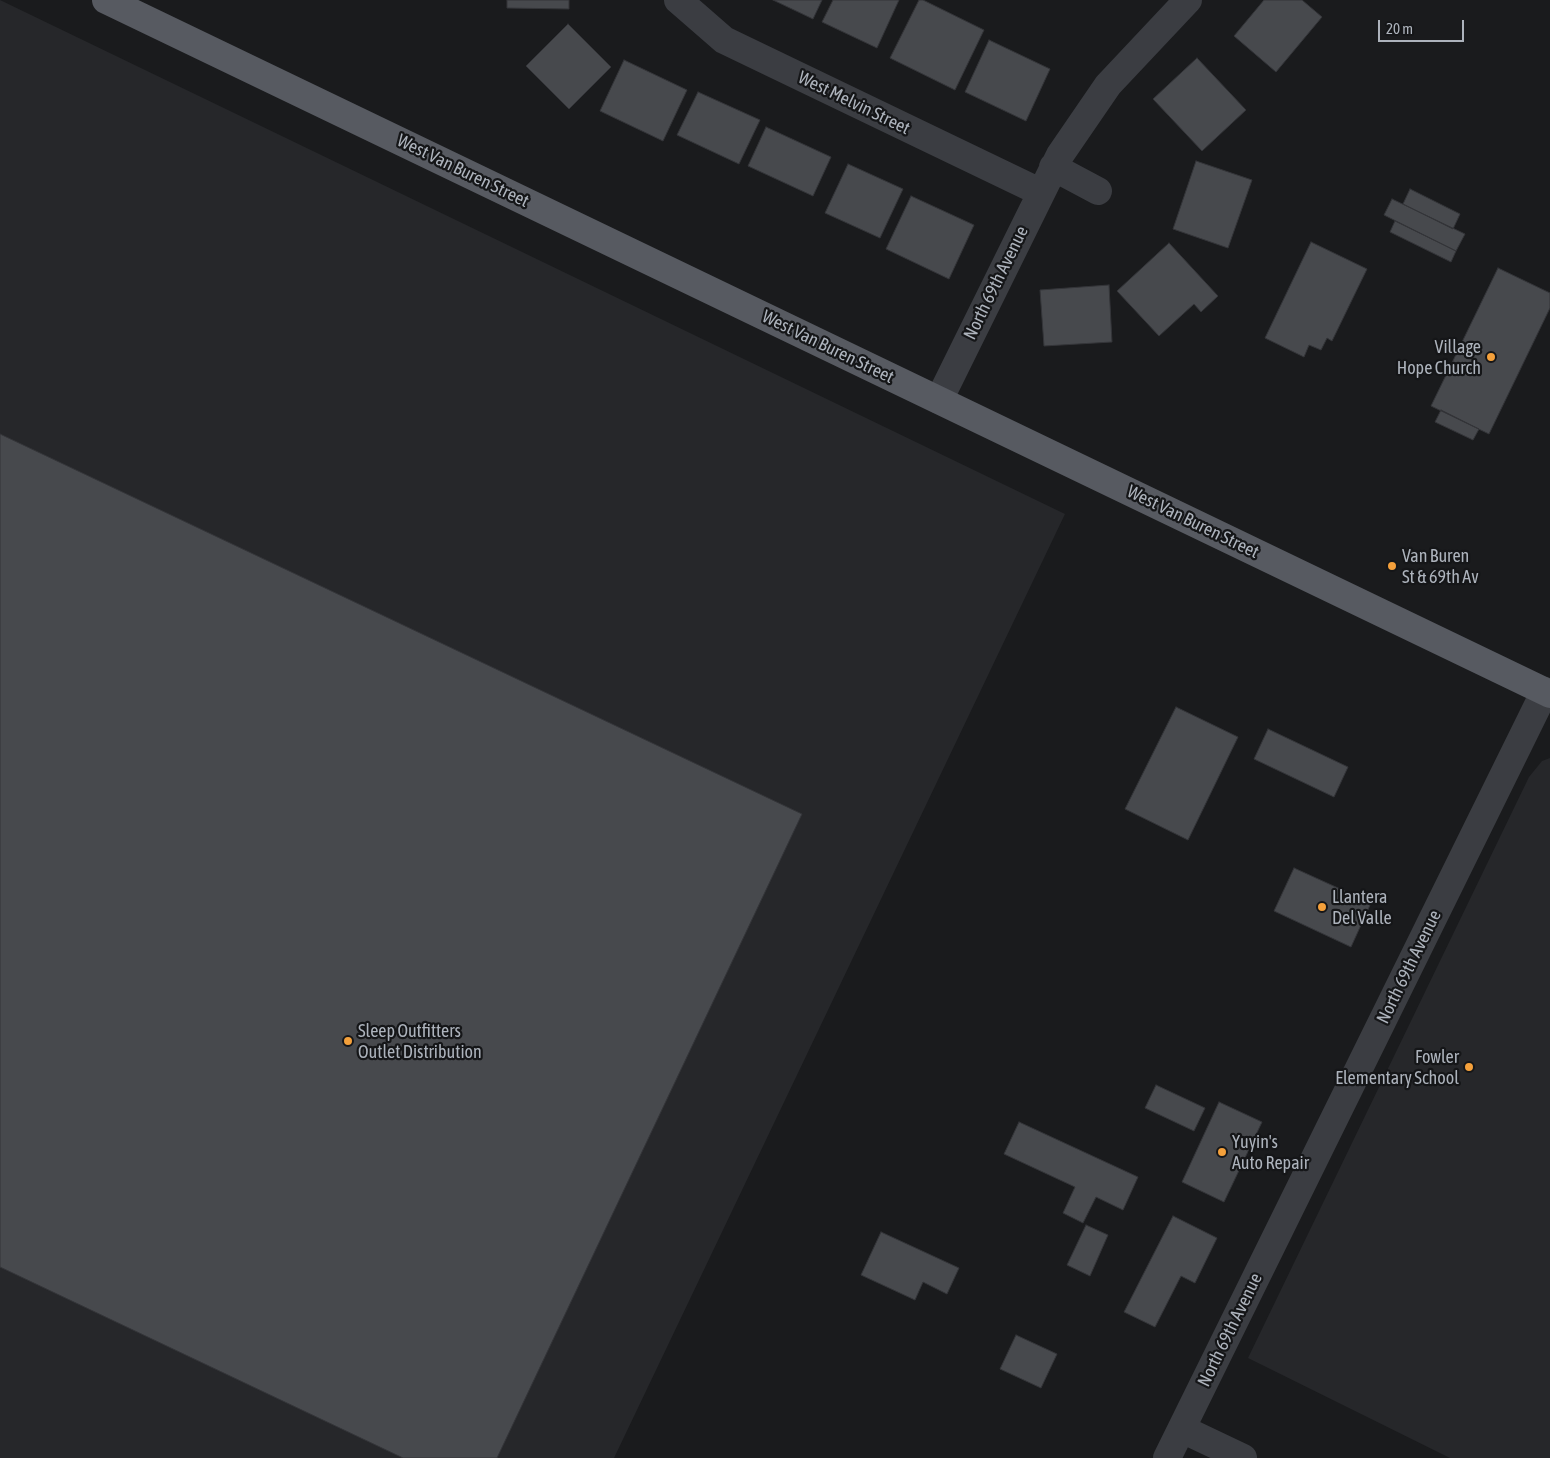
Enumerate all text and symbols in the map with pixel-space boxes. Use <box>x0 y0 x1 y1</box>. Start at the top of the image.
scale bar <box>1380 10 1466 42</box>
text: 20 m <box>1386 20 1413 37</box>
street label: West Melvin Street <box>795 67 913 139</box>
street label: West Van Buren Street <box>394 130 532 212</box>
street label: North 69th Avenue <box>959 223 1033 343</box>
street label: West Van Buren Street <box>759 306 897 388</box>
place label: Village Hope Church <box>1397 336 1481 378</box>
marker: Village Hope Church <box>1485 351 1497 363</box>
street label: West Van Buren Street <box>1124 481 1262 563</box>
place label: Van Buren St & 69th Av <box>1402 545 1479 588</box>
marker: Van Buren St & 69th Av <box>1386 560 1398 572</box>
place label: Llantera Del Valle <box>1332 886 1392 929</box>
marker: Llantera Del Valle <box>1316 901 1328 913</box>
street label: North 69th Avenue <box>1372 907 1446 1027</box>
place label: Sleep Outfitters Outlet Distribution <box>358 1020 482 1062</box>
marker: Sleep Outfitters Outlet Distribution <box>342 1035 354 1047</box>
place label: Fowler Elementary School <box>1335 1046 1459 1088</box>
marker: Fowler Elementary School <box>1463 1061 1475 1073</box>
place label: Yuyin's Auto Repair <box>1232 1131 1309 1174</box>
marker: Yuyin's Auto Repair <box>1216 1146 1228 1158</box>
street label: North 69th Avenue <box>1193 1270 1267 1390</box>

